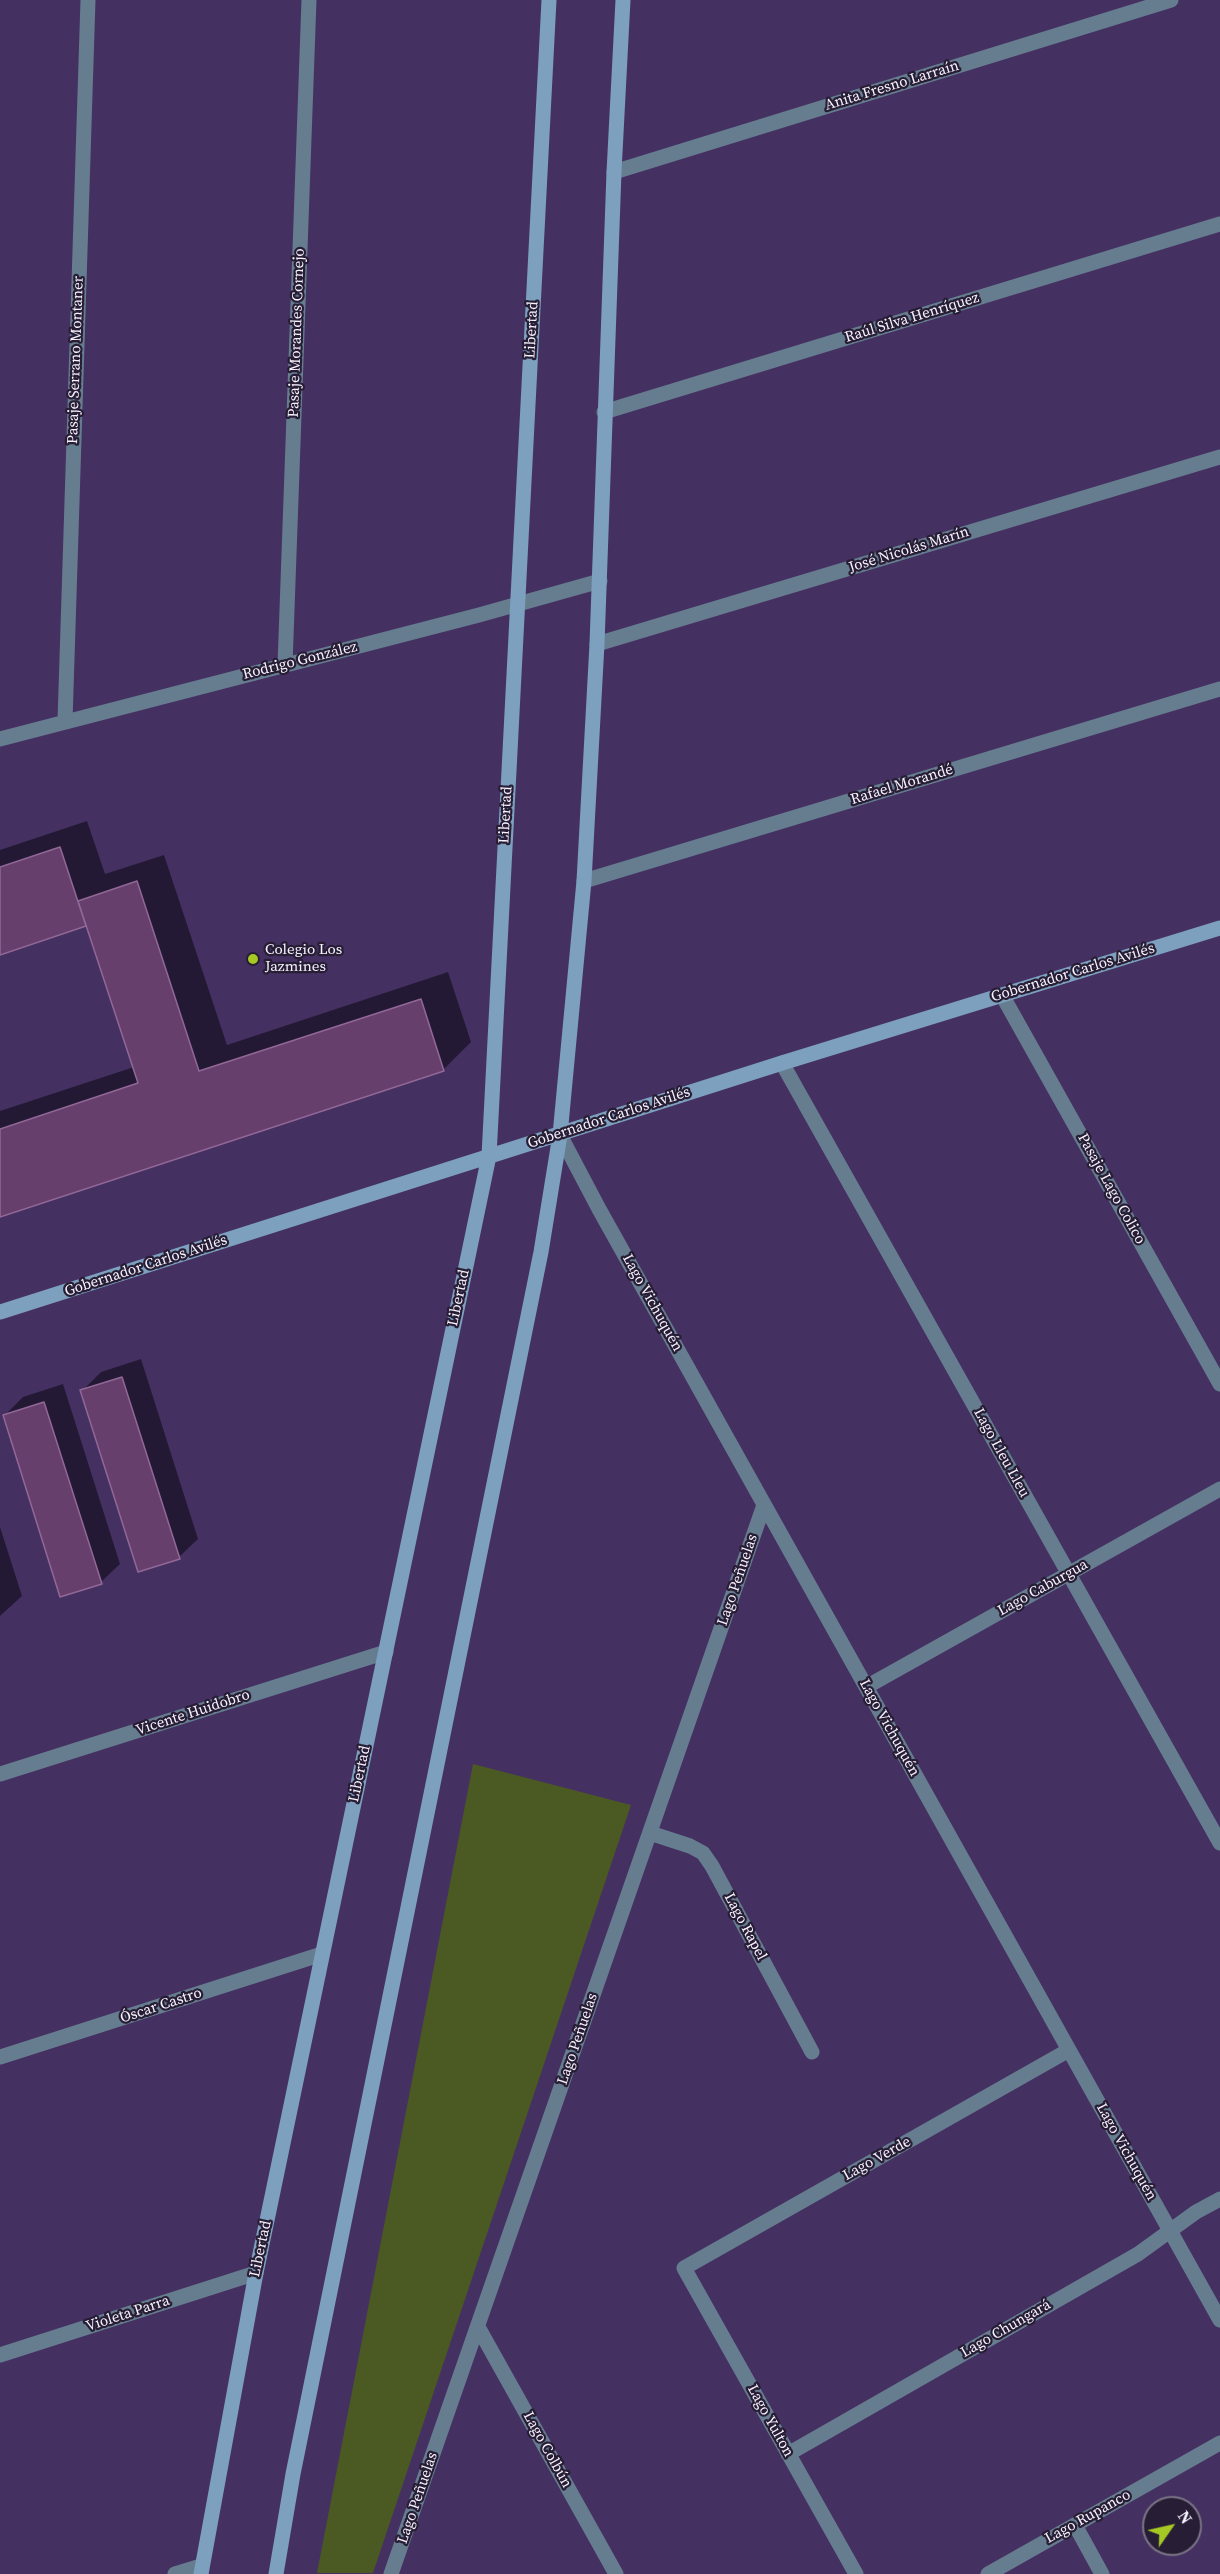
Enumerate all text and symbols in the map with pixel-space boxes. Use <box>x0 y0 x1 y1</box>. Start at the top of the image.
street label: Anita Fresno Larraín <box>823 57 961 115</box>
street label: Pasaje Morandes Cornejo <box>285 248 309 418</box>
street label: Pasaje Serrano Montaner <box>64 276 88 444</box>
street label: Raúl Silva Henríquez <box>843 289 981 347</box>
street label: Libertad <box>522 301 542 359</box>
street label: José Nicolás Marín <box>847 523 971 577</box>
street label: Rodrigo González <box>241 638 359 684</box>
street label: Rafael Morandé <box>849 761 955 809</box>
street label: Libertad <box>496 786 516 844</box>
street label: Gobernador Carlos Avilés <box>989 940 1157 1006</box>
place label: Colegio Los Jazmines <box>265 941 342 976</box>
marker: Colegio Los Jazmines <box>246 952 260 966</box>
street label: Gobernador Carlos Avilés <box>525 1083 693 1153</box>
street label: Pasaje Lago Colico <box>1073 1131 1149 1247</box>
street label: Gobernador Carlos Avilés <box>62 1231 230 1301</box>
street label: Lago Vichuquén <box>618 1251 686 1355</box>
street label: Libertad <box>444 1268 474 1328</box>
street label: Lago Lleu Lleu <box>969 1405 1033 1501</box>
street label: Lago Peñuelas <box>714 1532 762 1628</box>
street label: Lago Caburgua <box>995 1556 1091 1620</box>
street label: Lago Vichuquén <box>855 1676 923 1780</box>
street label: Vicente Huidobro <box>134 1686 252 1740</box>
street label: Libertad <box>345 1744 375 1804</box>
street label: Lago Rapel <box>720 1890 770 1964</box>
street label: Óscar Castro <box>118 1984 204 2028</box>
street label: Lago Peñuelas <box>554 1991 602 2087</box>
street label: Lago Vichuquén <box>1092 2100 1160 2204</box>
street label: Lago Verde <box>840 2133 914 2185</box>
street label: Libertad <box>246 2219 276 2279</box>
street label: Violeta Parra <box>84 2292 172 2336</box>
street label: Lago Chungará <box>958 2296 1054 2362</box>
street label: Lago Yulton <box>743 2382 797 2460</box>
street label: Lago Colbún <box>519 2409 575 2491</box>
street label: Lago Peñuelas <box>394 2450 442 2546</box>
street label: Lago Rupanco <box>1042 2486 1134 2548</box>
north arrow <box>1142 2496 1202 2556</box>
text: N <box>1173 2506 1198 2528</box>

